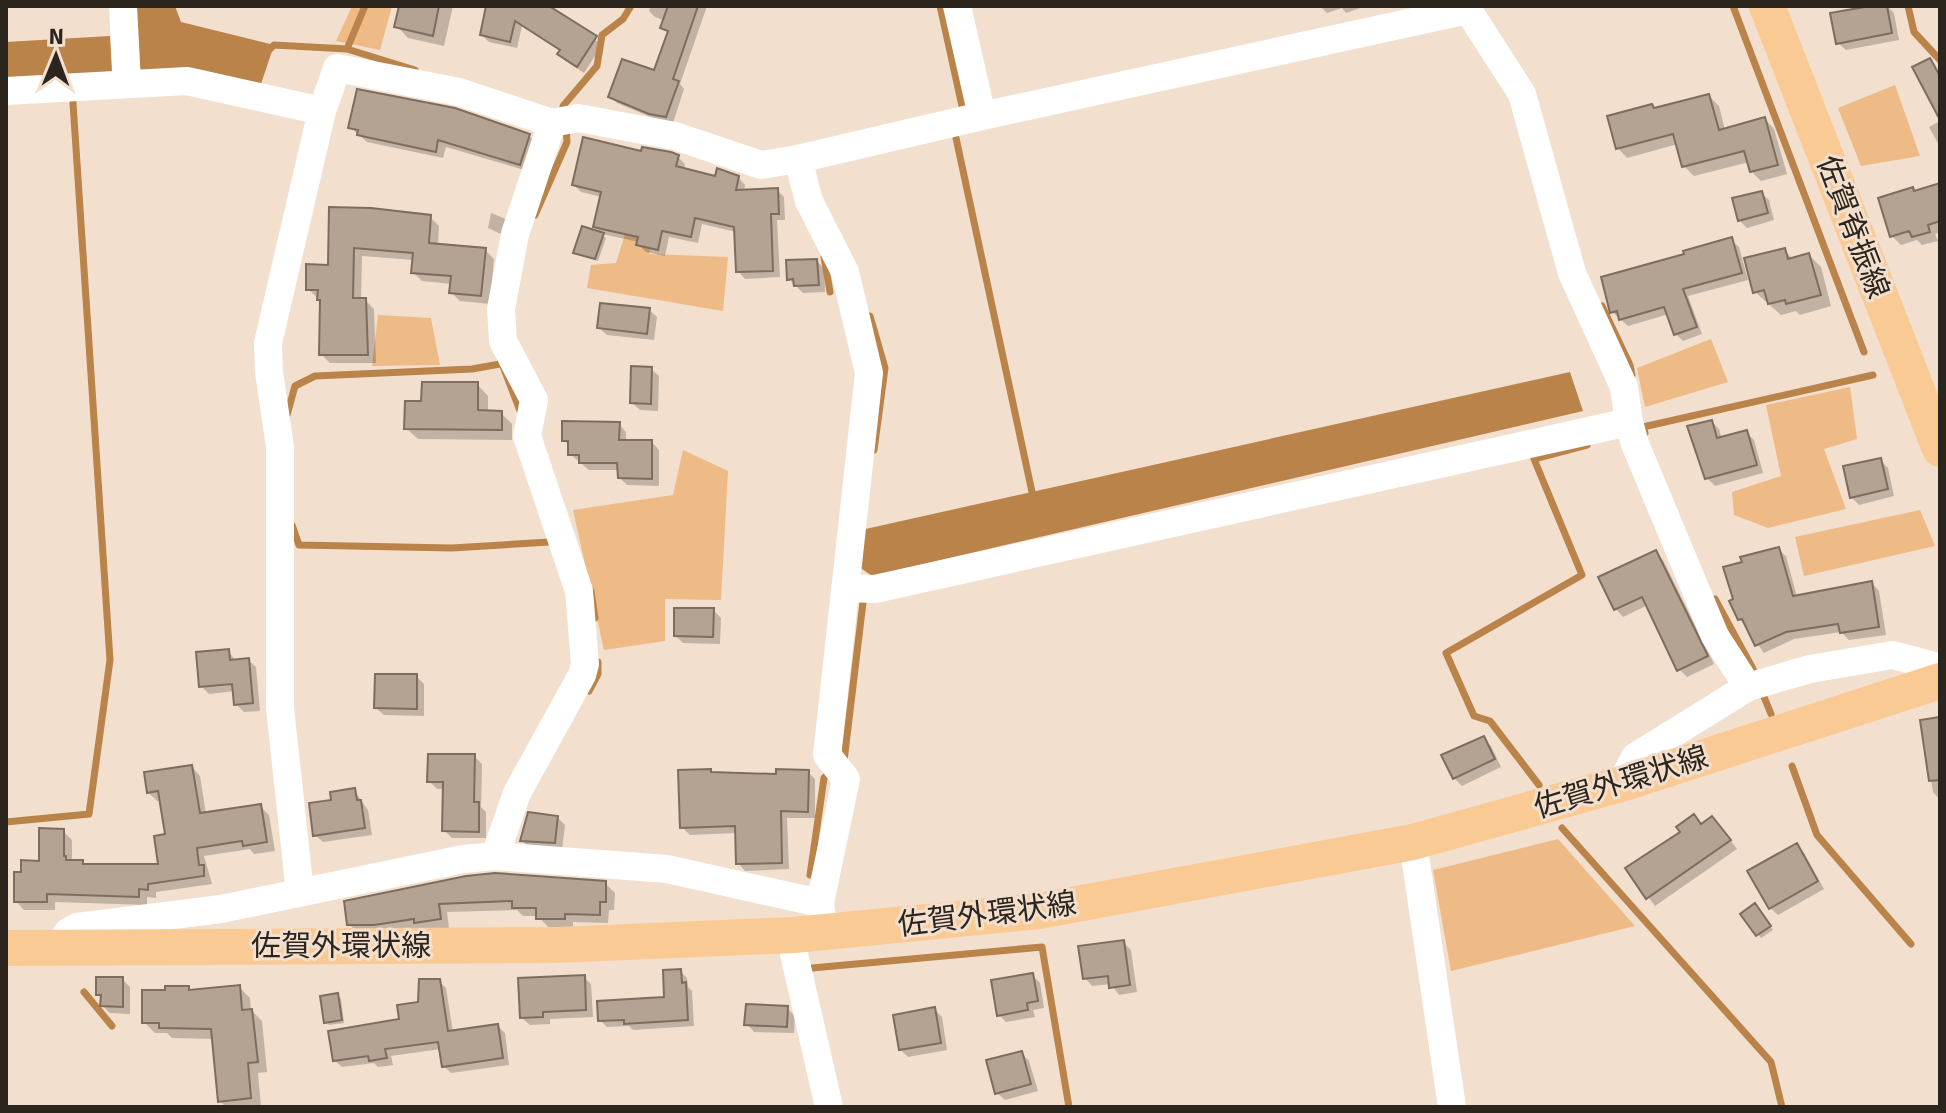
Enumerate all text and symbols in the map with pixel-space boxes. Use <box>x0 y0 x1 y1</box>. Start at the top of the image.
north arrow <box>16 16 96 96</box>
text: N <box>48 23 64 50</box>
street label: 佐賀脊振線 <box>1808 151 1897 304</box>
street label: 佐賀外環状線 <box>1530 738 1713 826</box>
street label: 佐賀外環状線 <box>895 885 1079 944</box>
street label: 佐賀外環状線 <box>251 928 431 965</box>

